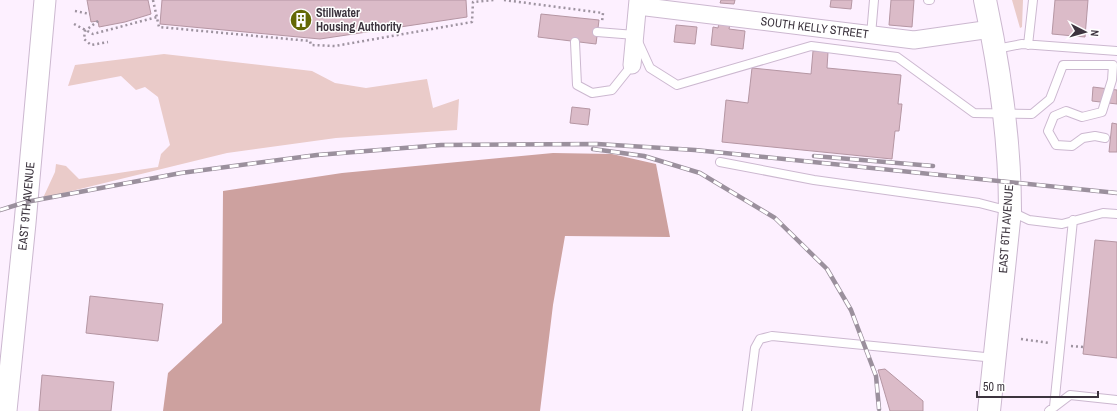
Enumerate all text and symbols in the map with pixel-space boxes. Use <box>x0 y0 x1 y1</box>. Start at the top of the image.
place label: Stillwater Housing Authority <box>316 5 402 35</box>
building icon: Stillwater Housing Authority <box>288 7 314 33</box>
north arrow <box>1065 12 1105 52</box>
street label: SOUTH KELLY STREET <box>760 13 870 42</box>
text: N <box>1088 29 1102 37</box>
street label: EAST 9TH AVENUE <box>14 161 38 251</box>
street label: EAST 6TH AVENUE <box>995 184 1017 274</box>
scale bar <box>977 373 1098 399</box>
text: 50 m <box>983 379 1005 395</box>

